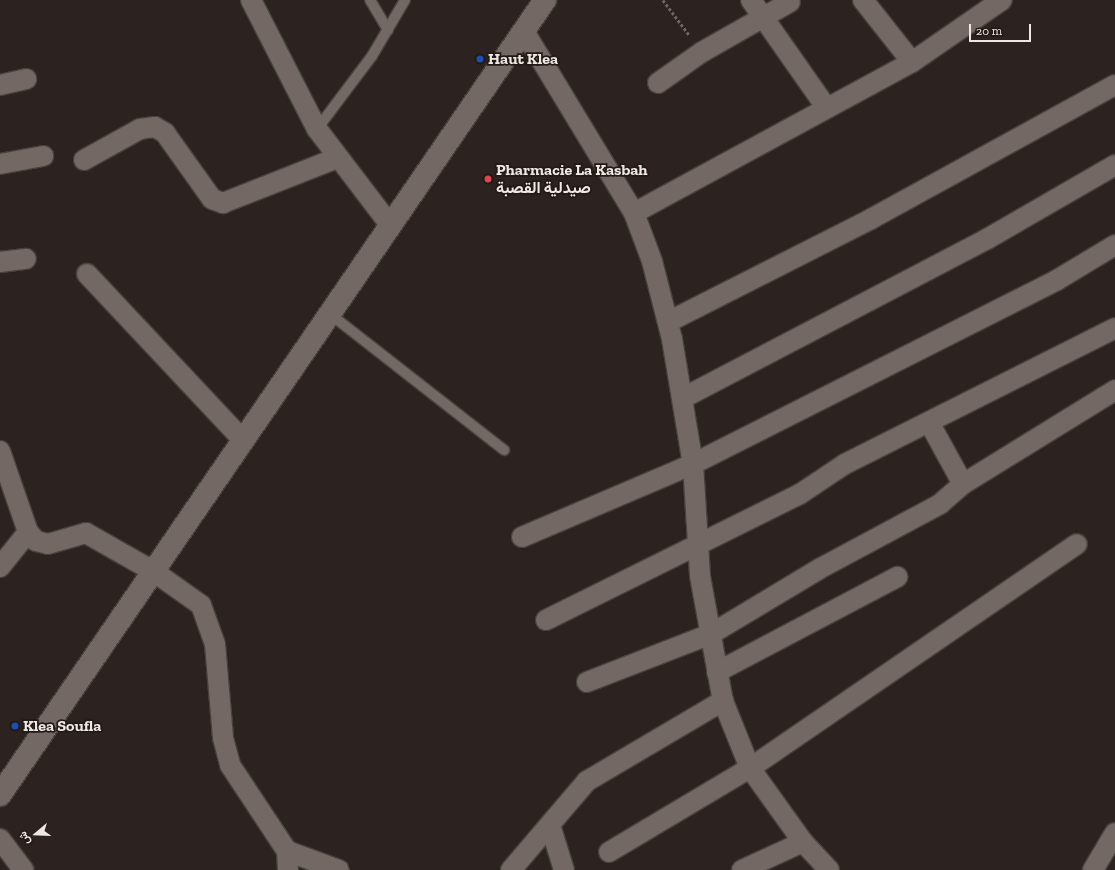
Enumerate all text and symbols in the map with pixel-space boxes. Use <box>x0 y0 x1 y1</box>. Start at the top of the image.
scale bar <box>971 16 1033 42</box>
text: 20 m <box>976 24 1002 38</box>
place label: Haut Klea <box>488 49 558 69</box>
marker: Haut Klea <box>475 54 485 64</box>
place label: Pharmacie La Kasbah صيدلية القصبة <box>496 160 648 198</box>
marker: Pharmacie La Kasbah صيدلية القصبة <box>483 174 493 184</box>
place label: Klea Soufla <box>23 716 101 736</box>
marker: Klea Soufla <box>10 721 20 731</box>
north arrow <box>16 814 56 854</box>
text: ش <box>16 830 32 846</box>

